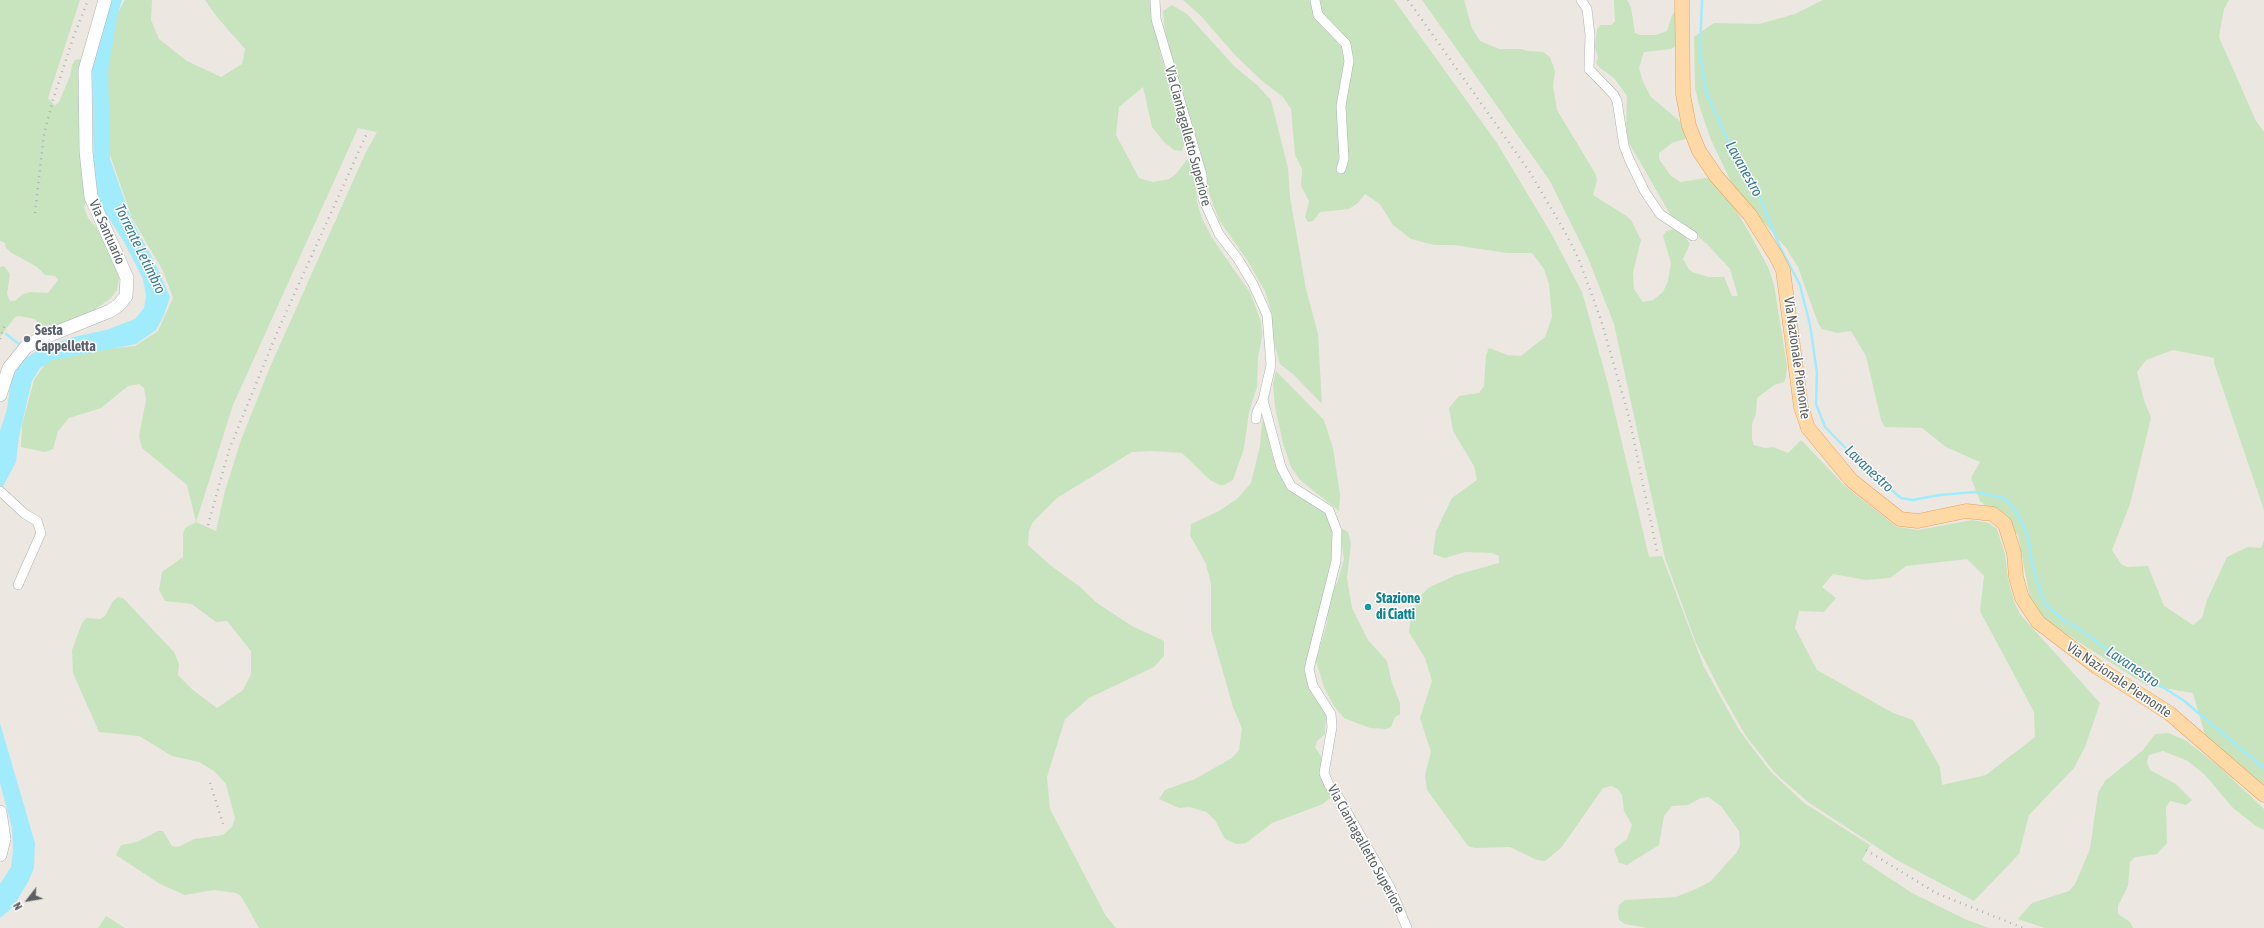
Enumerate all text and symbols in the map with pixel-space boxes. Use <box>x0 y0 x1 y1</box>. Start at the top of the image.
street label: Via Ciantagalletto Superiore <box>1161 64 1215 208</box>
water label: Lavanestro <box>1721 138 1767 200</box>
street label: Via Santuario <box>85 197 129 267</box>
water label: Torrente Letimbro <box>111 201 169 297</box>
street label: Via Nazionale Piemonte <box>1780 296 1814 420</box>
place label: Sesta Cappelletta <box>35 323 96 356</box>
marker: Sesta Cappelletta <box>22 334 32 344</box>
water label: Lavanestro <box>1841 442 1897 496</box>
place label: Stazione di Ciatti <box>1376 591 1420 624</box>
marker: Stazione di Ciatti <box>1363 602 1373 612</box>
street label: Via Nazionale Piemonte <box>2063 639 2175 721</box>
water label: Lavanestro <box>2103 643 2163 691</box>
street label: Via Ciantagalletto Superiore <box>1324 782 1408 916</box>
north arrow <box>8 880 48 920</box>
text: N <box>11 900 25 912</box>

